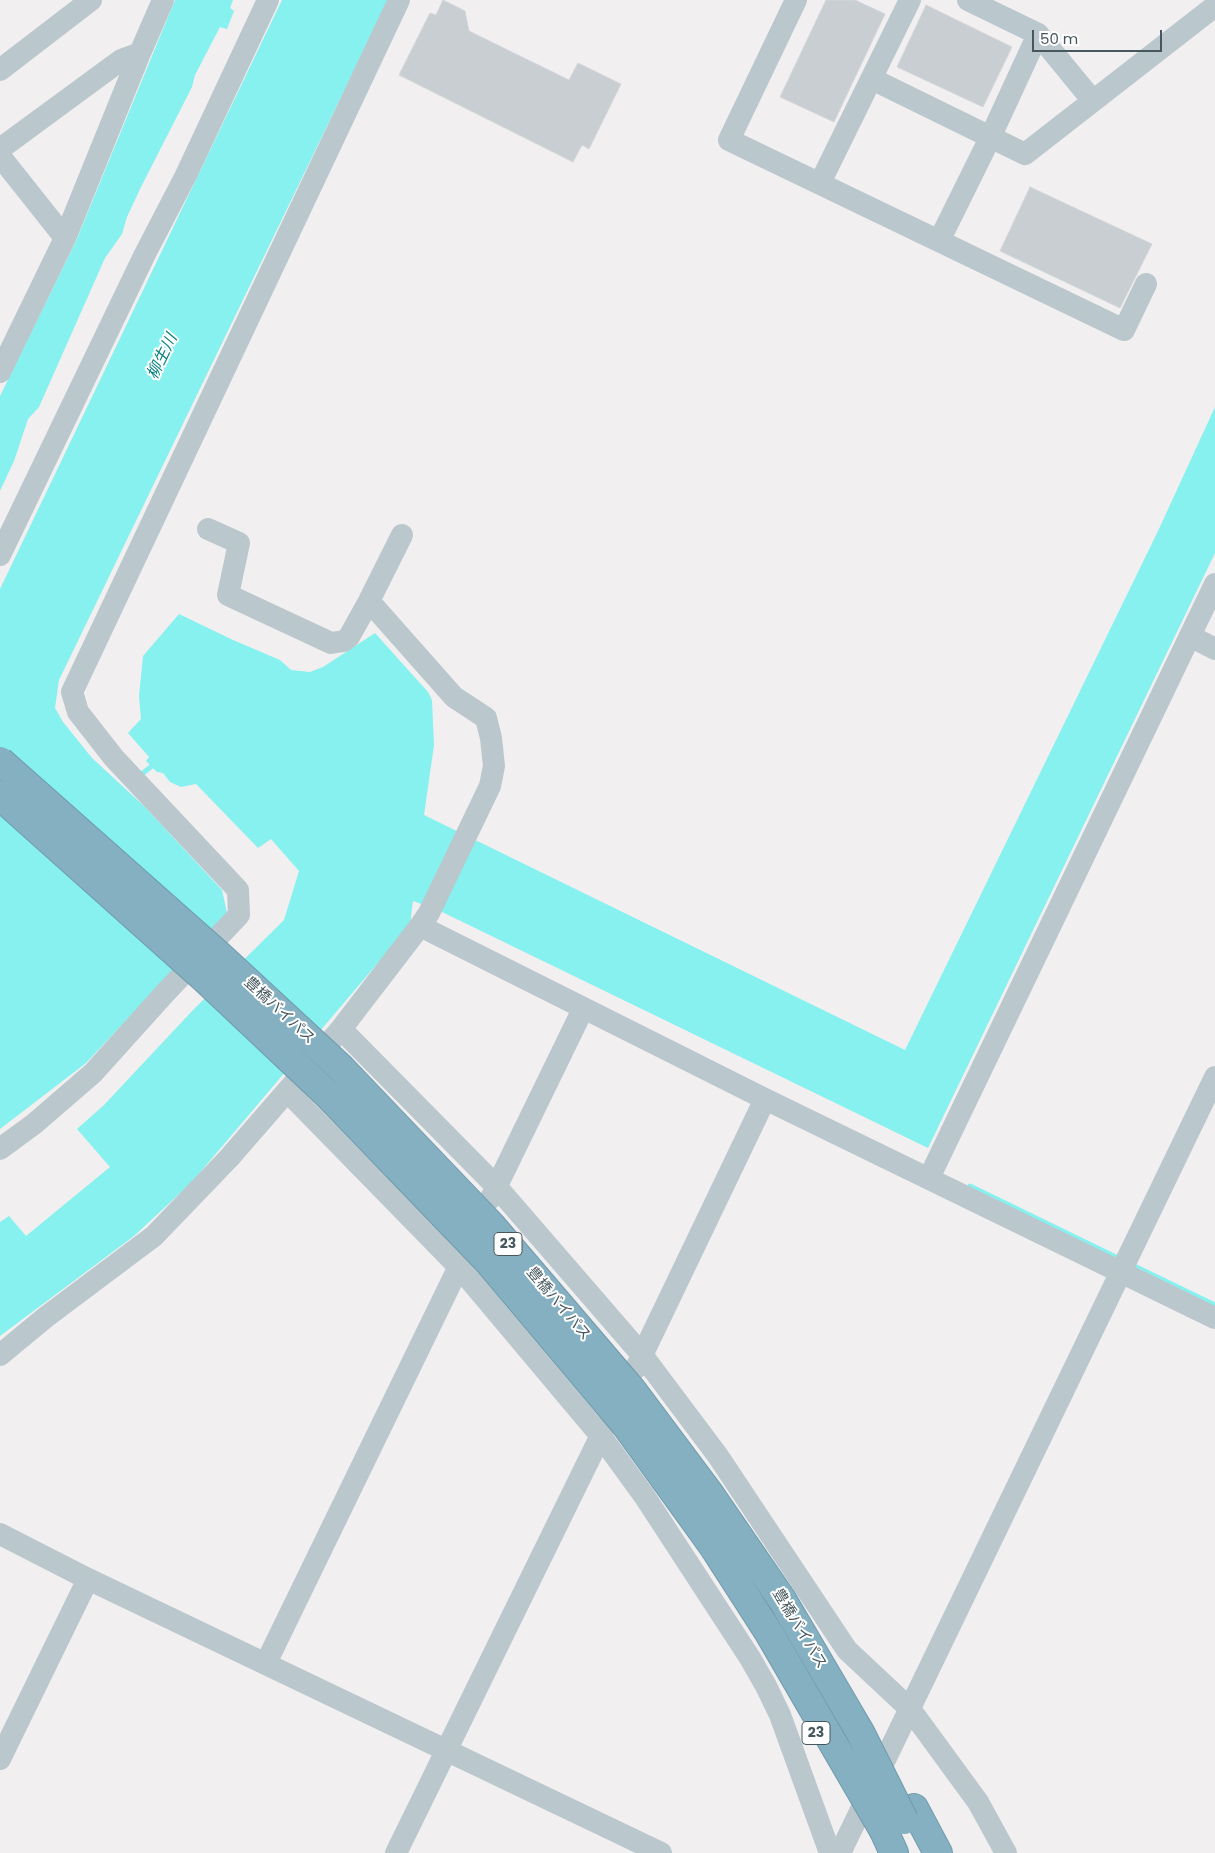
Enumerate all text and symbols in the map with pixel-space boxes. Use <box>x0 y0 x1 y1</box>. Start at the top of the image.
scale bar <box>1035 20 1165 52</box>
text: 50 m <box>1040 28 1078 49</box>
water label: 柳生川 <box>144 331 182 383</box>
street label: 豊橋バイパス <box>240 974 318 1048</box>
road number: 23 <box>494 1232 522 1256</box>
street label: 豊橋バイパス <box>522 1264 594 1344</box>
street label: 豊橋バイパス <box>768 1586 830 1672</box>
road number: 23 <box>802 1722 830 1745</box>

